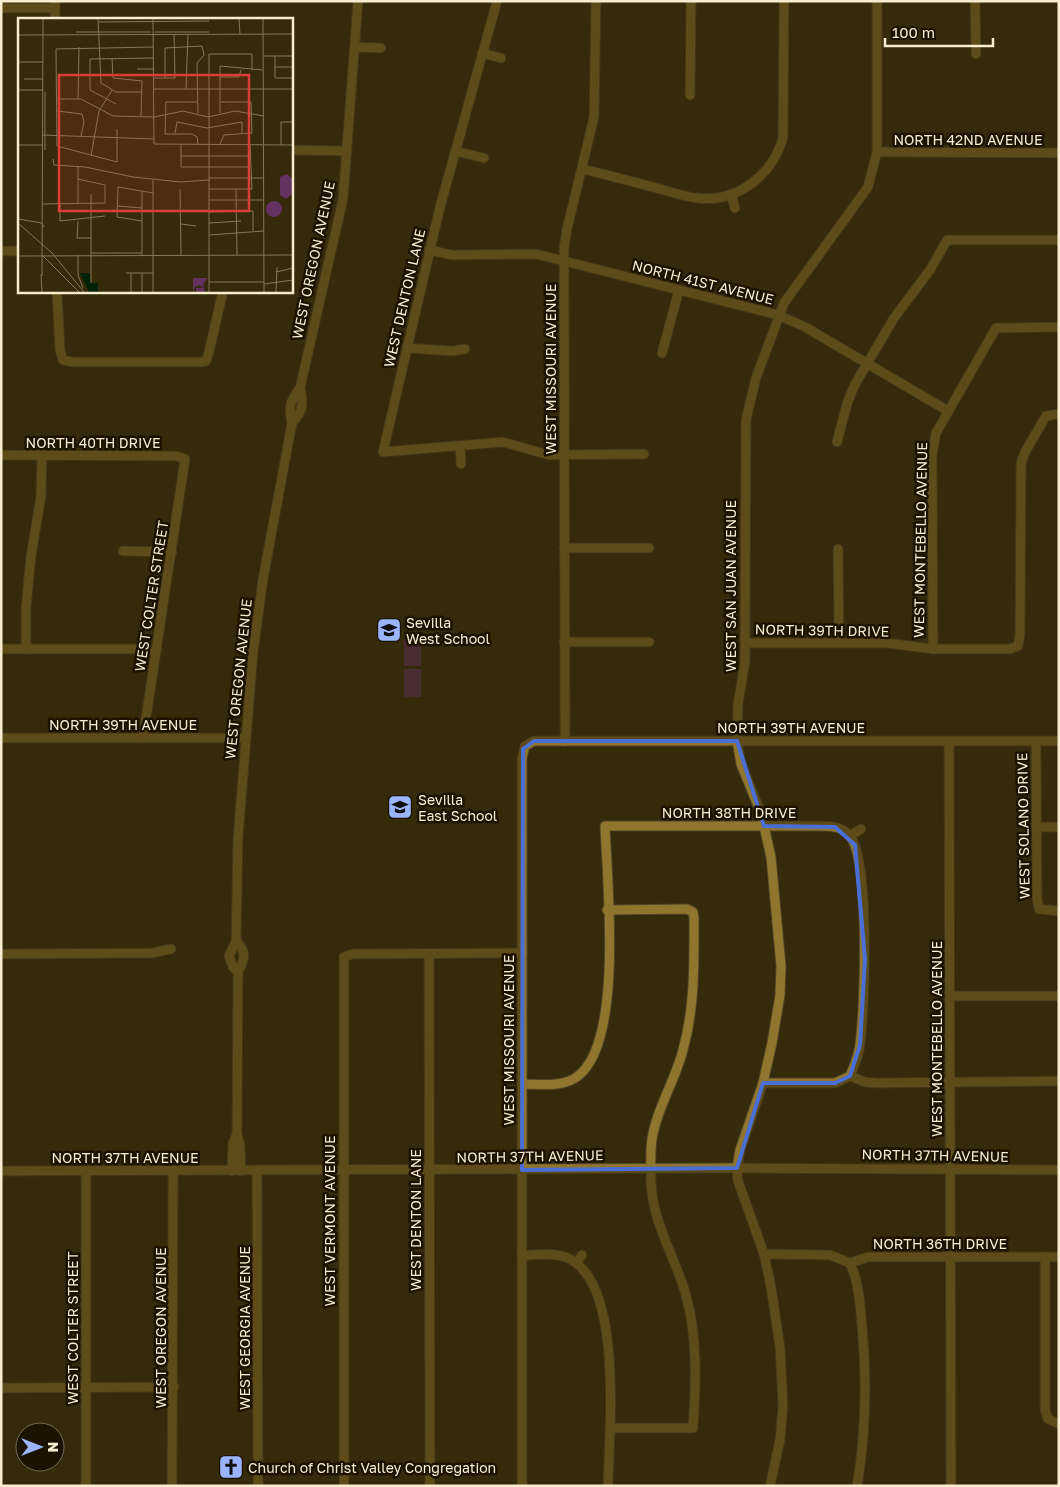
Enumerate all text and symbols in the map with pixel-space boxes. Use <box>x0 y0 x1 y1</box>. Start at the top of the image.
scale bar <box>885 15 992 47</box>
inset map <box>18 18 292 292</box>
text: 100 m <box>892 23 935 41</box>
street label: NORTH 42ND AVENUE <box>893 131 1043 148</box>
street label: WEST OREGON AVENUE <box>288 179 338 341</box>
street label: WEST DENTON LANE <box>380 227 428 369</box>
street label: NORTH 41ST AVENUE <box>631 256 775 308</box>
street label: WEST MISSOURI AVENUE <box>542 284 559 454</box>
street label: NORTH 40TH DRIVE <box>26 434 160 451</box>
street label: WEST MONTEBELLO AVENUE <box>910 442 930 638</box>
street label: WEST SAN JUAN AVENUE <box>722 500 739 672</box>
street label: WEST COLTER STREET <box>131 519 171 673</box>
street label: WEST OREGON AVENUE <box>221 598 255 760</box>
place label: Sevilla West School <box>406 614 490 647</box>
school or university icon: Sevilla West School <box>376 617 402 643</box>
street label: NORTH 39TH DRIVE <box>755 620 889 640</box>
street label: NORTH 39TH AVENUE <box>49 716 197 733</box>
street label: NORTH 39TH AVENUE <box>717 719 865 736</box>
street label: WEST SOLANO DRIVE <box>1013 753 1033 899</box>
place label: Sevilla East School <box>418 791 497 824</box>
school or university icon: Sevilla East School <box>387 794 413 820</box>
street label: NORTH 38TH DRIVE <box>662 804 796 821</box>
street label: WEST MONTEBELLO AVENUE <box>928 941 945 1137</box>
street label: WEST MISSOURI AVENUE <box>500 955 517 1125</box>
street label: WEST VERMONT AVENUE <box>321 1135 338 1307</box>
street label: NORTH 37TH AVENUE <box>861 1145 1009 1165</box>
street label: NORTH 37TH AVENUE <box>456 1146 604 1166</box>
street label: NORTH 37TH AVENUE <box>51 1149 199 1166</box>
street label: WEST DENTON LANE <box>407 1149 424 1291</box>
street label: NORTH 36TH DRIVE <box>873 1235 1007 1252</box>
street label: WEST GEORGIA AVENUE <box>236 1246 253 1410</box>
street label: WEST OREGON AVENUE <box>152 1247 169 1409</box>
street label: WEST COLTER STREET <box>64 1251 81 1404</box>
north arrow <box>15 1422 65 1472</box>
text: N <box>45 1442 62 1452</box>
church icon: Church of Christ Valley Congregation <box>218 1454 244 1480</box>
place label: Church of Christ Valley Congregation <box>248 1459 496 1476</box>

